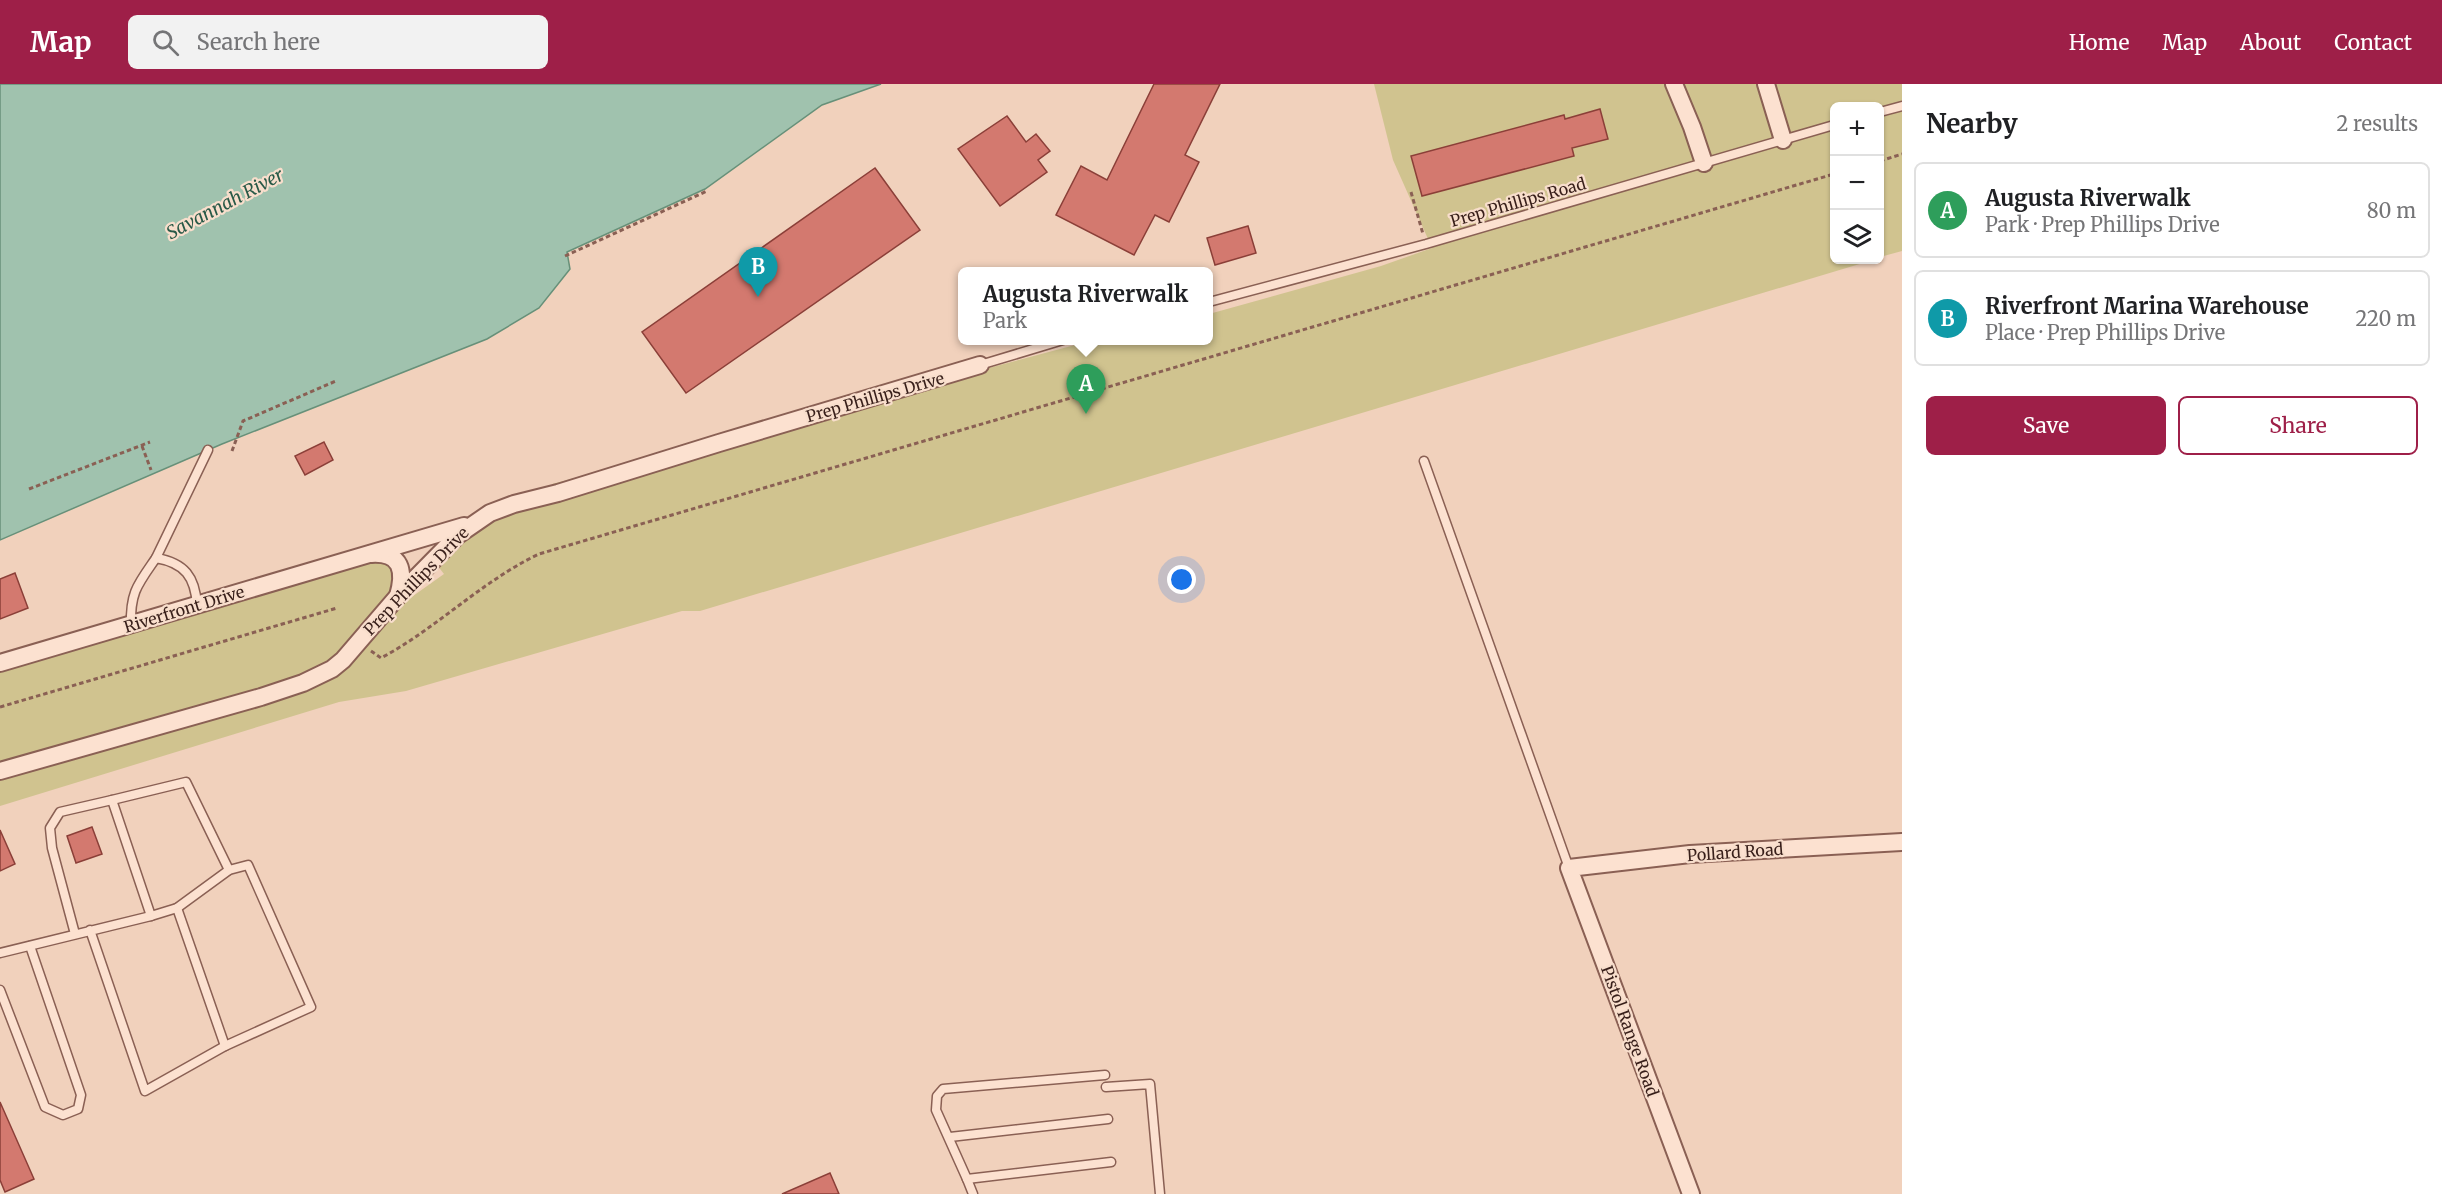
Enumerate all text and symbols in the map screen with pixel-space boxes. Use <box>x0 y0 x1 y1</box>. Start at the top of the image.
search box <box>128 15 548 69</box>
text: Map <box>30 24 92 60</box>
icon: search <box>149 26 182 59</box>
text: Search here <box>197 28 320 56</box>
text: Home <box>2069 29 2129 56</box>
text: Map <box>2162 29 2207 56</box>
text: About <box>2240 29 2301 56</box>
text: Contact <box>2334 29 2412 56</box>
map controls <box>1830 102 1884 264</box>
button: + <box>1830 102 1884 156</box>
text: Nearby <box>1926 107 2018 140</box>
text: 2 results <box>2336 111 2418 136</box>
button: − <box>1830 156 1884 210</box>
water label: Savannah River <box>162 163 288 244</box>
street label: Prep Phillips Road <box>1448 173 1588 231</box>
text: Augusta Riverwalk <box>1985 184 2191 212</box>
text: A <box>1940 198 1955 223</box>
text: 80 m <box>2367 198 2416 223</box>
button: layers <box>1830 210 1884 264</box>
text: Park · Prep Phillips Drive <box>1985 212 2220 237</box>
pin: B <box>738 248 777 297</box>
popup <box>958 267 1213 345</box>
text: Augusta Riverwalk <box>983 280 1188 308</box>
text: Riverfront Marina Warehouse <box>1985 292 2309 320</box>
text: B <box>1941 306 1954 331</box>
text: 220 m <box>2356 306 2416 331</box>
text: Park <box>983 308 1027 333</box>
text: Place · Prep Phillips Drive <box>1985 320 2225 345</box>
pin: A <box>1066 364 1106 414</box>
street label: Prep Phillips Drive <box>804 368 946 426</box>
button: Save <box>1926 396 2166 455</box>
button: Share <box>2178 396 2418 455</box>
street label: Prep Phillips Drive <box>359 523 473 639</box>
your location <box>1167 565 1196 594</box>
street label: Riverfront Drive <box>121 581 247 637</box>
street label: Pollard Road <box>1686 839 1784 865</box>
street label: Pistol Range Road <box>1597 963 1663 1100</box>

